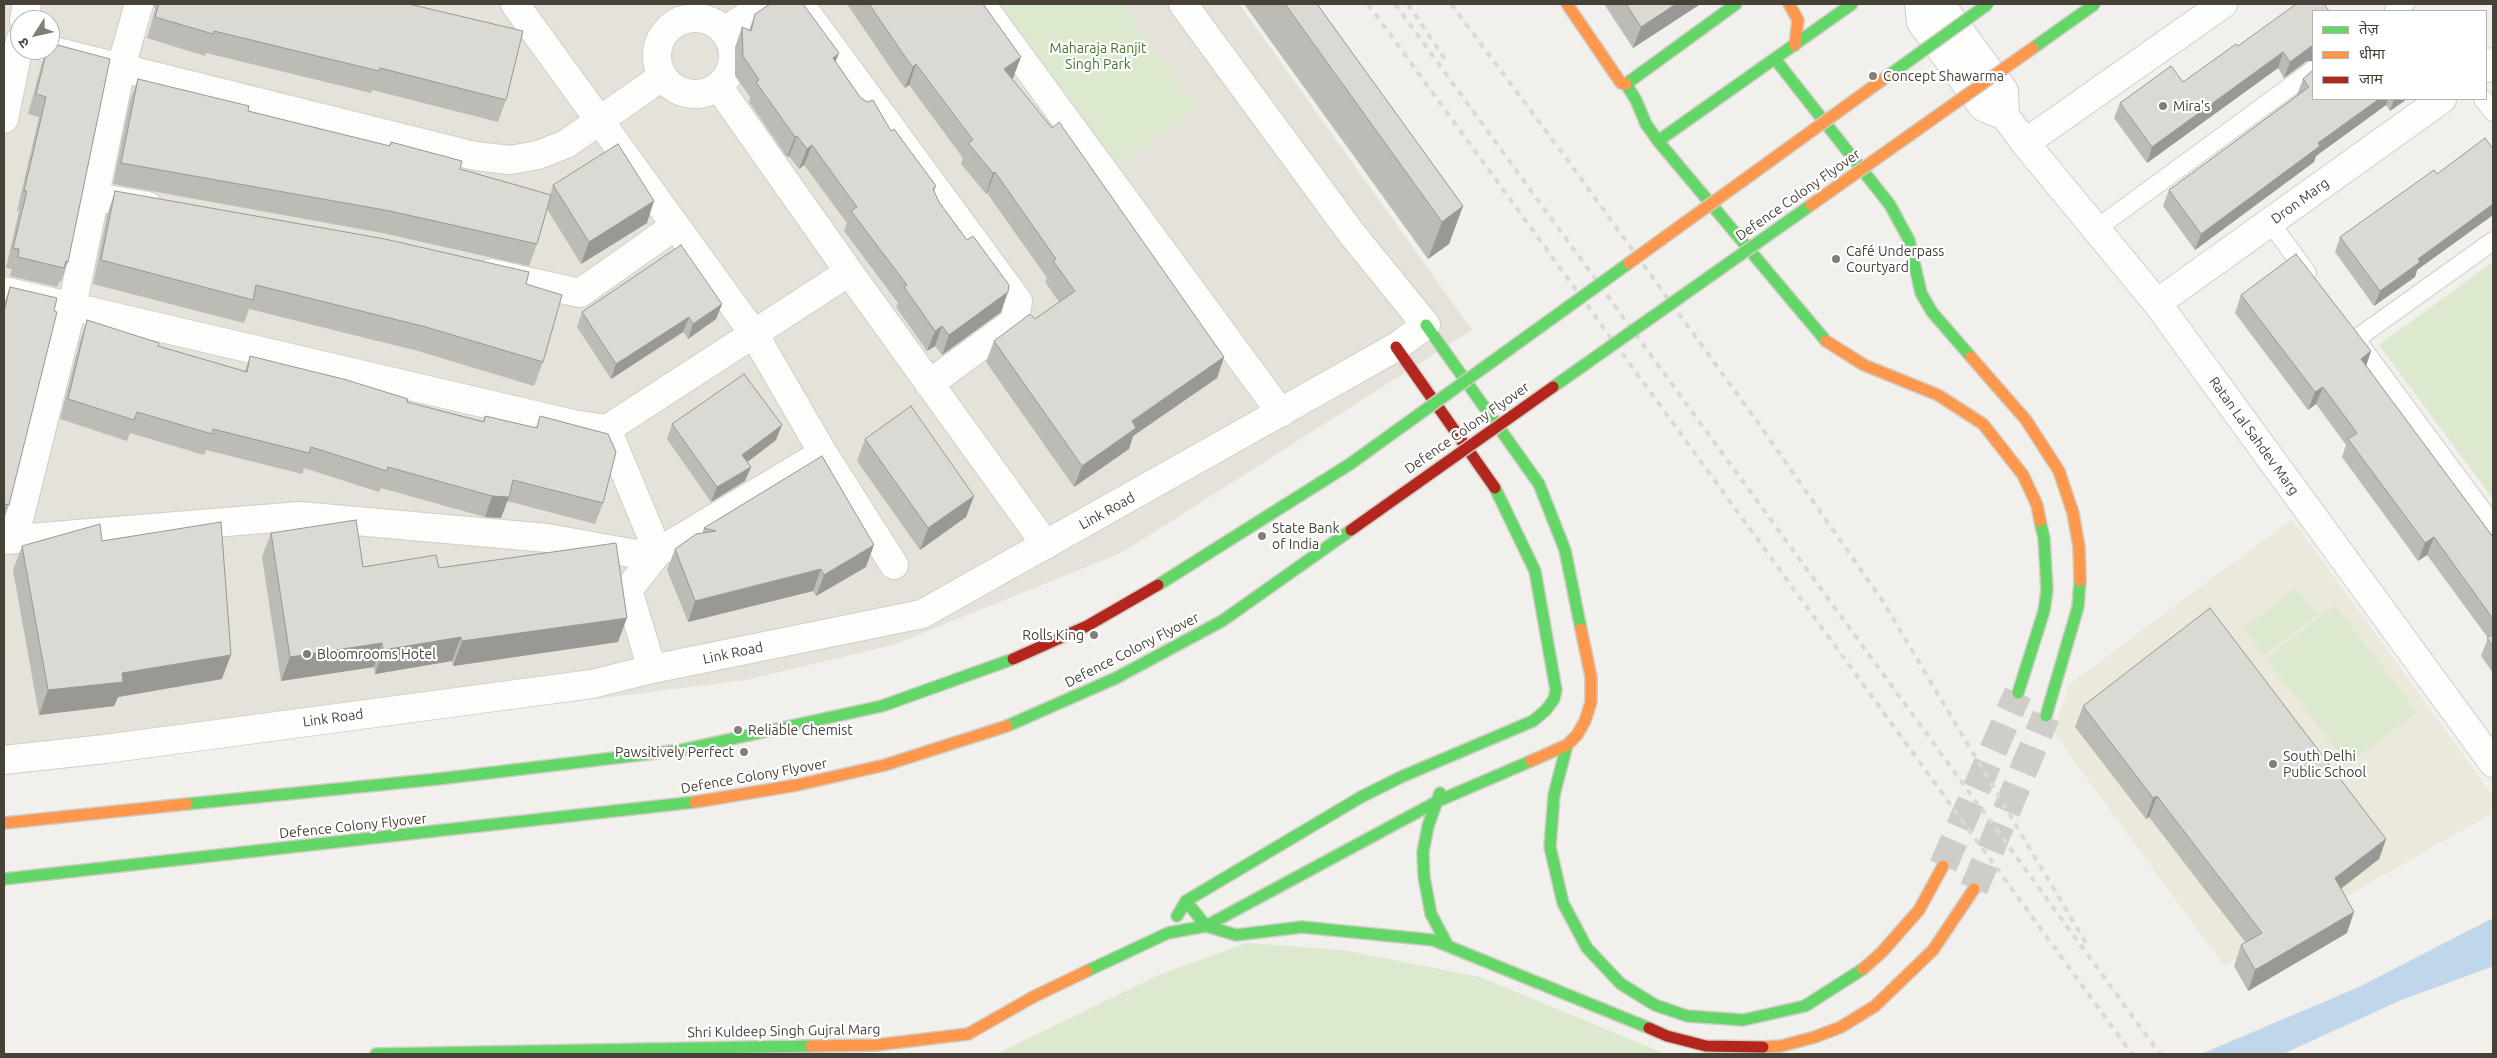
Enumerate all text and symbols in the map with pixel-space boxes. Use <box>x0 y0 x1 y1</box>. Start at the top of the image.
north arrow <box>10 10 60 60</box>
legend <box>2312 10 2487 100</box>
text: तेज़ <box>2359 20 2379 37</box>
text: उ <box>15 35 32 51</box>
park label: Maharaja Ranjit Singh Park <box>1049 40 1147 72</box>
text: धीमा <box>2359 45 2385 62</box>
place label: Concept Shawarma <box>1883 68 2004 84</box>
marker: Concept Shawarma <box>1867 70 1879 82</box>
text: जाम <box>2359 70 2383 87</box>
place label: Mira's <box>2173 98 2210 114</box>
marker: Mira's <box>2157 100 2169 112</box>
street label: Defence Colony Flyover <box>1732 146 1864 244</box>
street label: Dron Marg <box>2268 174 2332 228</box>
place label: Café Underpass Courtyard <box>1846 243 1944 276</box>
marker: Café Underpass Courtyard <box>1830 253 1842 265</box>
street label: Ratan Lal Sahdev Marg <box>2205 374 2303 498</box>
street label: Defence Colony Flyover <box>1401 379 1533 477</box>
street label: Link Road <box>1076 489 1138 533</box>
place label: State Bank of India <box>1272 520 1340 552</box>
marker: State Bank of India <box>1256 530 1268 542</box>
street label: Defence Colony Flyover <box>1062 609 1202 691</box>
place label: Rolls King <box>1022 627 1084 643</box>
marker: Rolls King <box>1088 629 1100 641</box>
street label: Link Road <box>701 638 765 668</box>
place label: Bloomrooms Hotel <box>317 646 436 662</box>
marker: Bloomrooms Hotel <box>301 648 313 660</box>
street label: Link Road <box>302 705 364 731</box>
place label: Reliable Chemist <box>748 722 853 738</box>
marker: Reliable Chemist <box>732 724 744 736</box>
place label: Pawsitively Perfect <box>615 744 734 760</box>
marker: Pawsitively Perfect <box>738 746 750 758</box>
place label: South Delhi Public School <box>2283 748 2366 780</box>
street label: Defence Colony Flyover <box>680 755 828 797</box>
marker: South Delhi Public School <box>2267 758 2279 770</box>
street label: Defence Colony Flyover <box>278 810 428 842</box>
street label: Shri Kuldeep Singh Gujral Marg <box>687 1021 881 1041</box>

